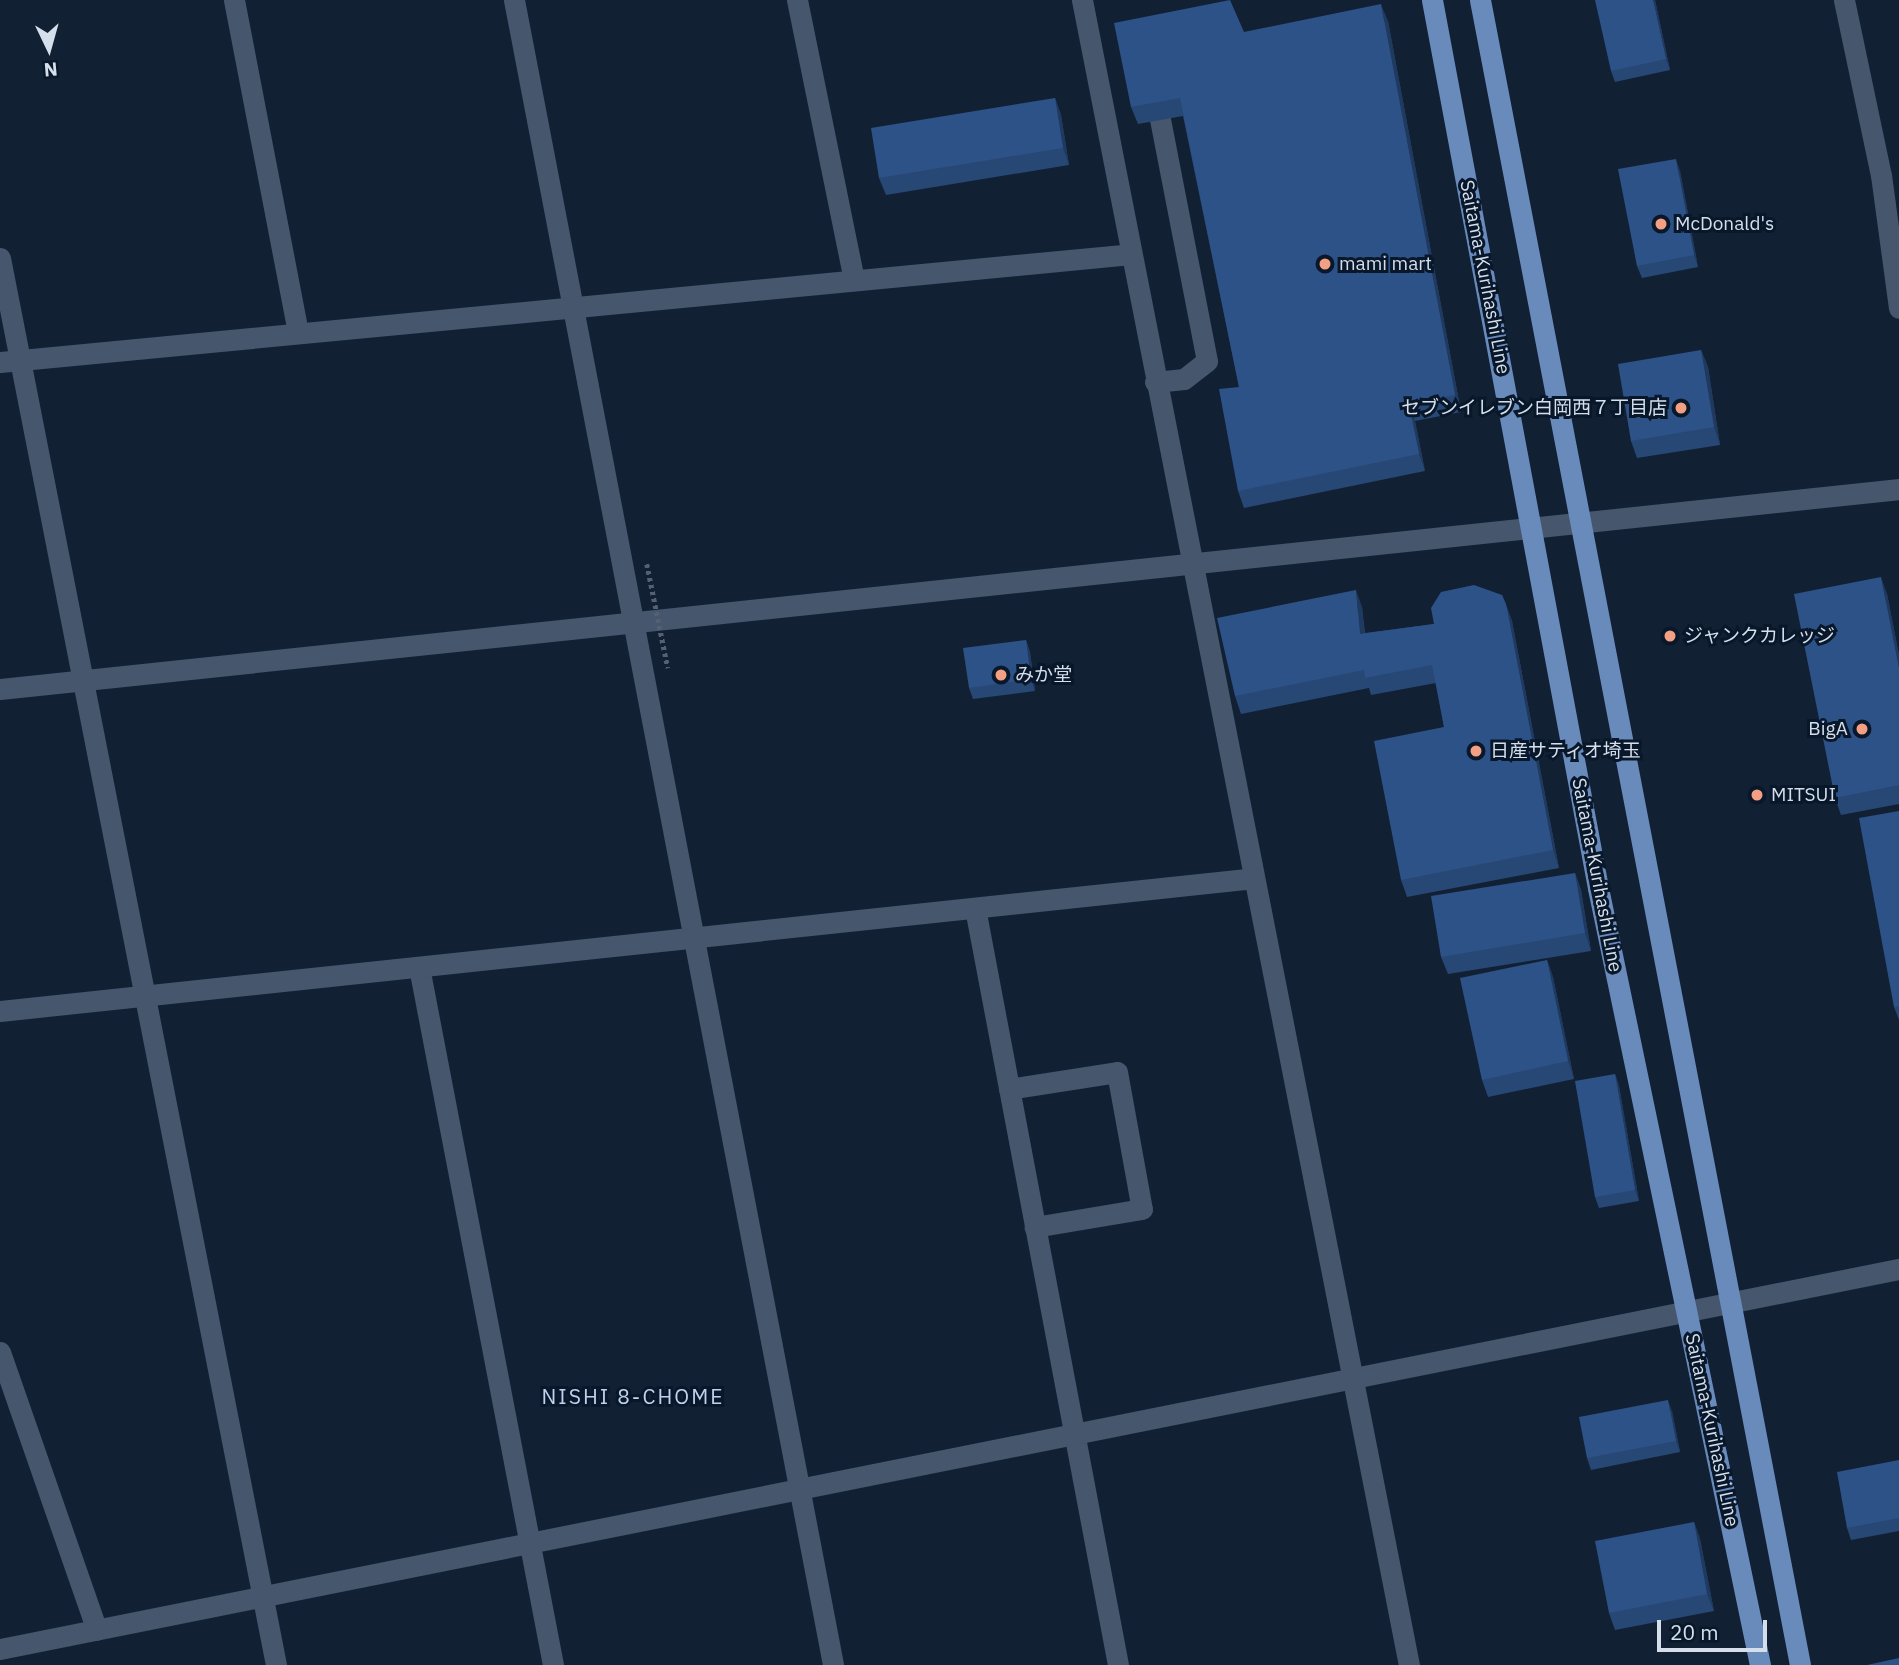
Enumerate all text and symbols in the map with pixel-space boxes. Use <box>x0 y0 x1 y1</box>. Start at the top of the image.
north arrow <box>14 14 84 84</box>
text: N <box>43 57 59 82</box>
street label: Saitama-Kurihashi Line <box>1455 178 1515 376</box>
place label: McDonald's <box>1675 213 1774 235</box>
marker: McDonald's <box>1653 216 1669 232</box>
place label: mami mart <box>1339 253 1432 275</box>
marker: mami mart <box>1317 256 1333 272</box>
place label: セブンイレブン白岡西７丁目店 <box>1401 397 1667 419</box>
marker: セブンイレブン白岡西７丁目店 <box>1673 400 1689 416</box>
place label: ジャンクカレッジ <box>1684 625 1836 647</box>
marker: ジャンクカレッジ <box>1662 628 1678 644</box>
place label: みか堂 <box>1015 664 1072 686</box>
marker: みか堂 <box>993 667 1009 683</box>
place label: BigA <box>1808 718 1848 740</box>
marker: BigA <box>1854 721 1870 737</box>
place label: 日産サティオ埼玉 <box>1490 740 1642 762</box>
marker: 日産サティオ埼玉 <box>1468 743 1484 759</box>
street label: Saitama-Kurihashi Line <box>1567 776 1627 974</box>
place label: MITSUI <box>1771 784 1836 806</box>
marker: MITSUI <box>1749 787 1765 803</box>
street label: Saitama-Kurihashi Line <box>1680 1331 1744 1529</box>
district label: NISHI 8-CHOME <box>543 1383 723 1409</box>
scale bar <box>1661 1606 1771 1650</box>
text: 20 m <box>1670 1618 1719 1646</box>

